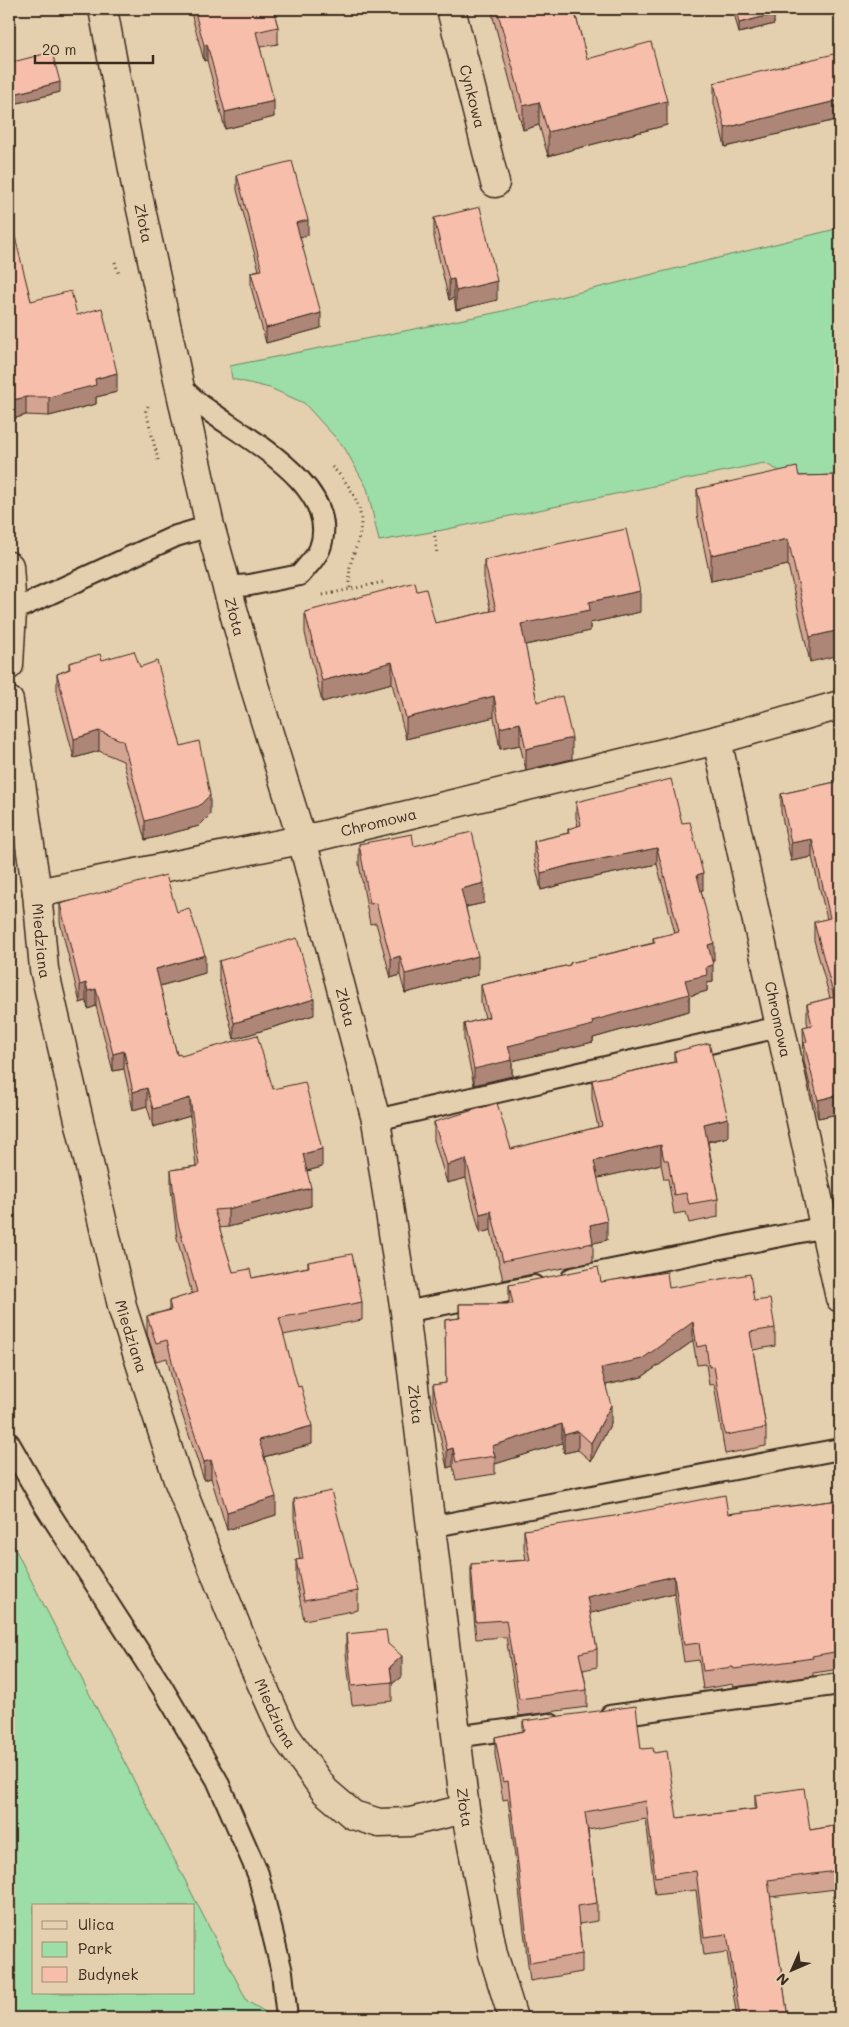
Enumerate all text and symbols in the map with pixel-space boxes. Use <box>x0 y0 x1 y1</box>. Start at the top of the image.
scale bar <box>35 32 152 64</box>
text: 20 m <box>42 39 76 59</box>
street label: Cynkowa <box>455 62 491 130</box>
street label: Złota <box>130 202 158 245</box>
street label: Złota <box>220 595 250 638</box>
street label: Chromowa <box>339 803 419 841</box>
street label: Miedziana <box>28 902 56 980</box>
street label: Chromowa <box>760 979 797 1059</box>
street label: Złota <box>331 985 361 1029</box>
street label: Miedziana <box>111 1298 153 1375</box>
street label: Złota <box>404 1383 428 1425</box>
street label: Miedziana <box>250 1675 301 1752</box>
street label: Złota <box>452 1786 478 1829</box>
legend <box>32 1904 195 1994</box>
text: Ulica <box>78 1914 115 1934</box>
text: Park <box>78 1938 112 1958</box>
north arrow <box>766 1944 816 1994</box>
text: Budynek <box>78 1964 138 1984</box>
text: N <box>772 1969 793 1990</box>

